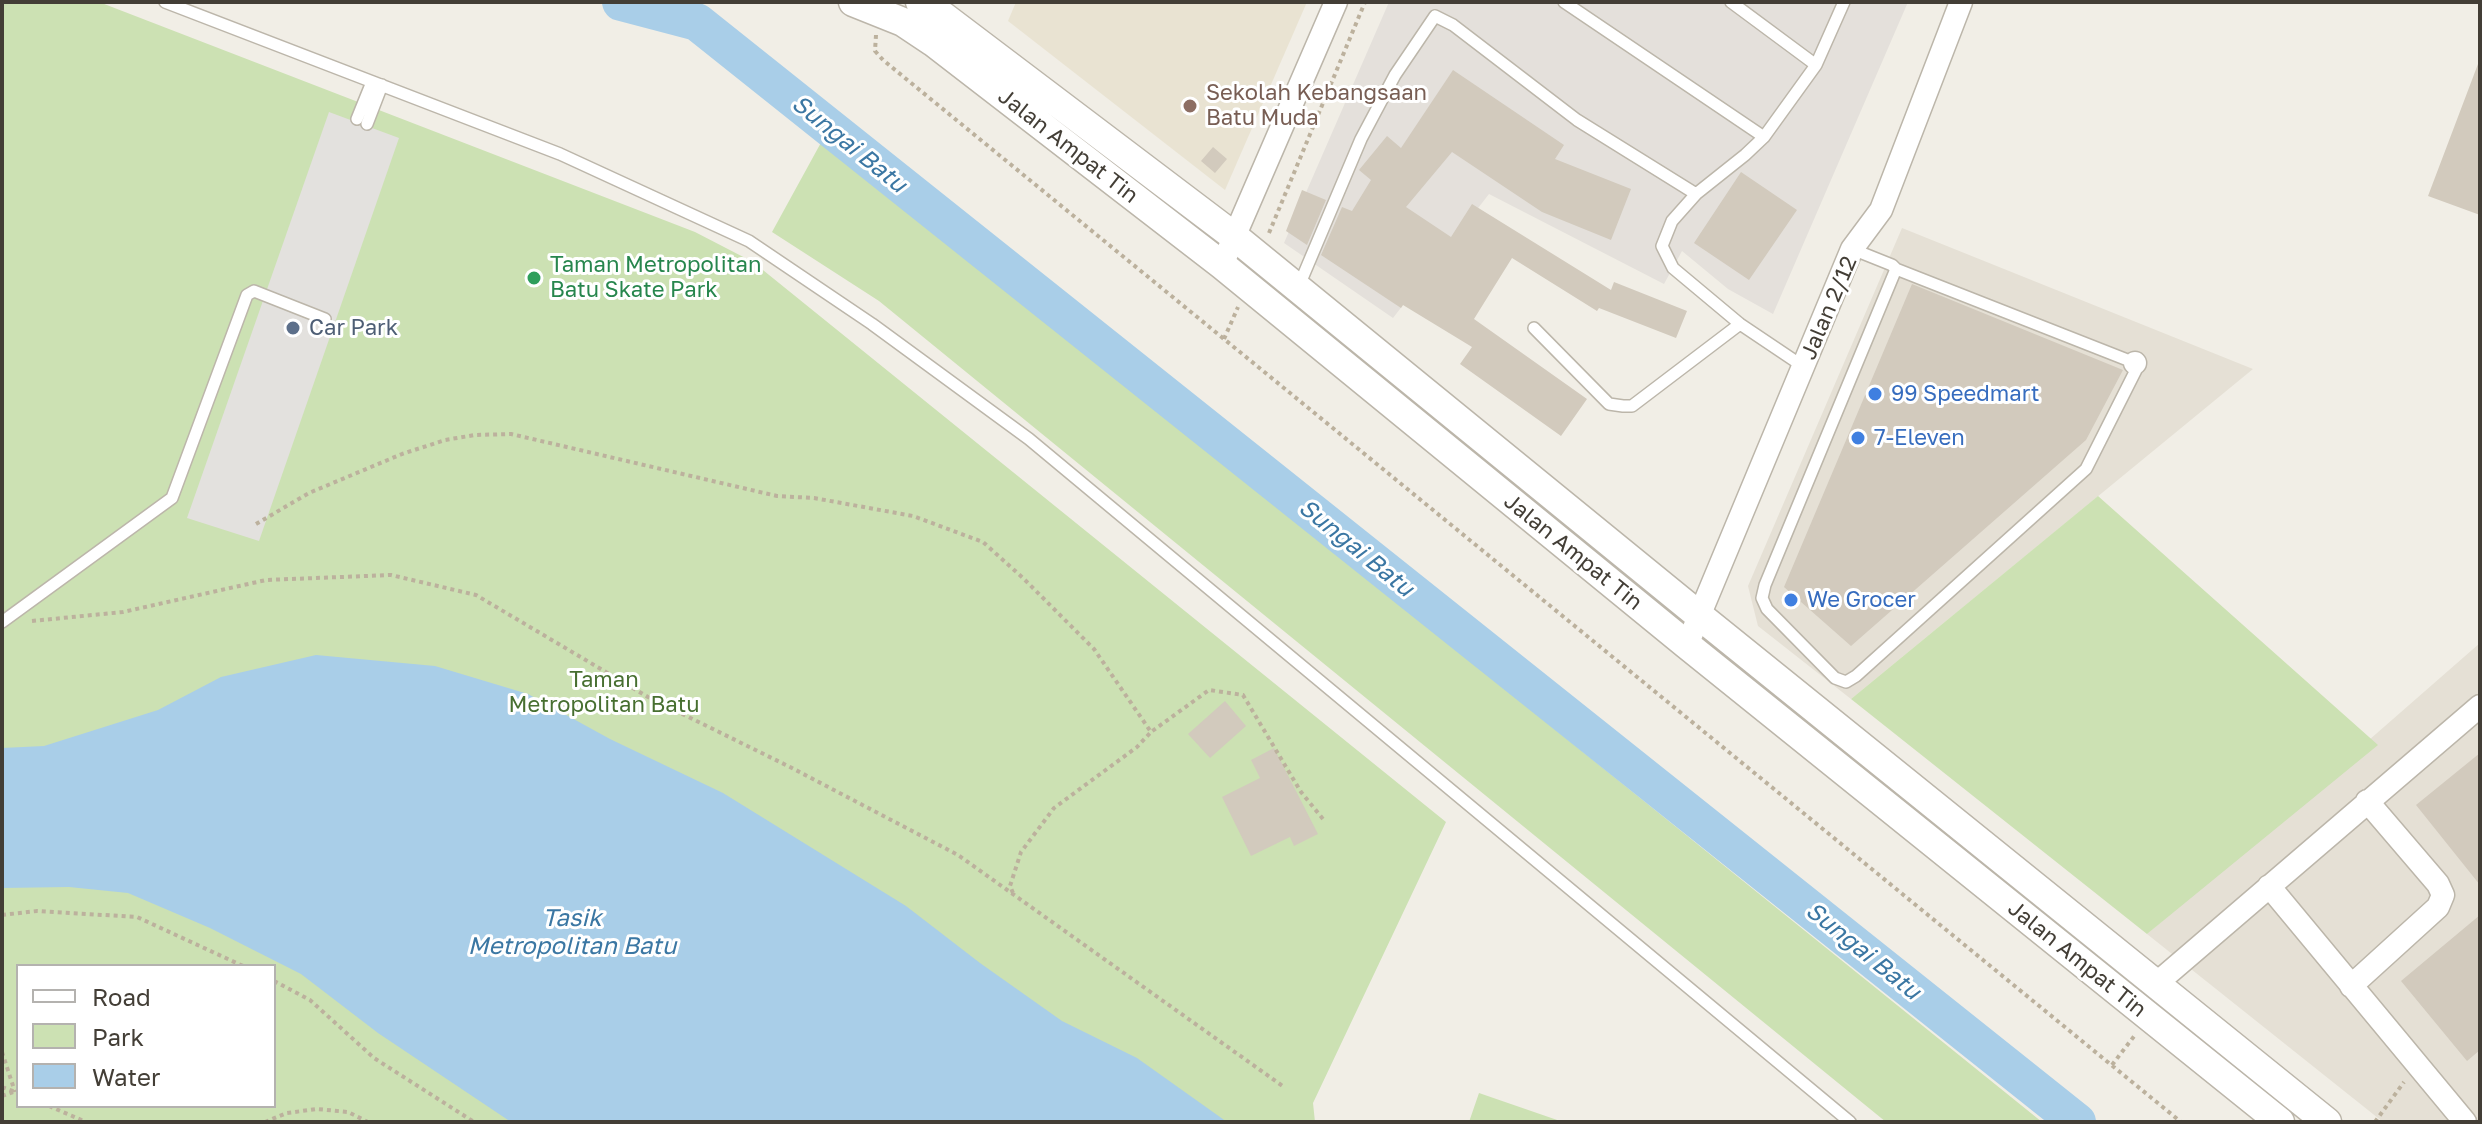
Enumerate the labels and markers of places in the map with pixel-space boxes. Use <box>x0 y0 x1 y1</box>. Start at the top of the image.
place label: Sekolah Kebangsaan Batu Muda <box>1206 80 1427 132</box>
marker: Sekolah Kebangsaan Batu Muda <box>1181 97 1199 115</box>
place label: Taman Metropolitan Batu Skate Park <box>550 252 761 304</box>
marker: Taman Metropolitan Batu Skate Park <box>525 269 543 287</box>
place label: Car Park <box>309 315 398 341</box>
marker: Car Park <box>284 319 302 337</box>
place label: 99 Speedmart <box>1891 381 2039 407</box>
marker: 99 Speedmart <box>1866 385 1884 403</box>
place label: 7-Eleven <box>1874 425 1965 451</box>
marker: 7-Eleven <box>1849 429 1867 447</box>
place label: We Grocer <box>1807 587 1916 613</box>
marker: We Grocer <box>1782 591 1800 609</box>

